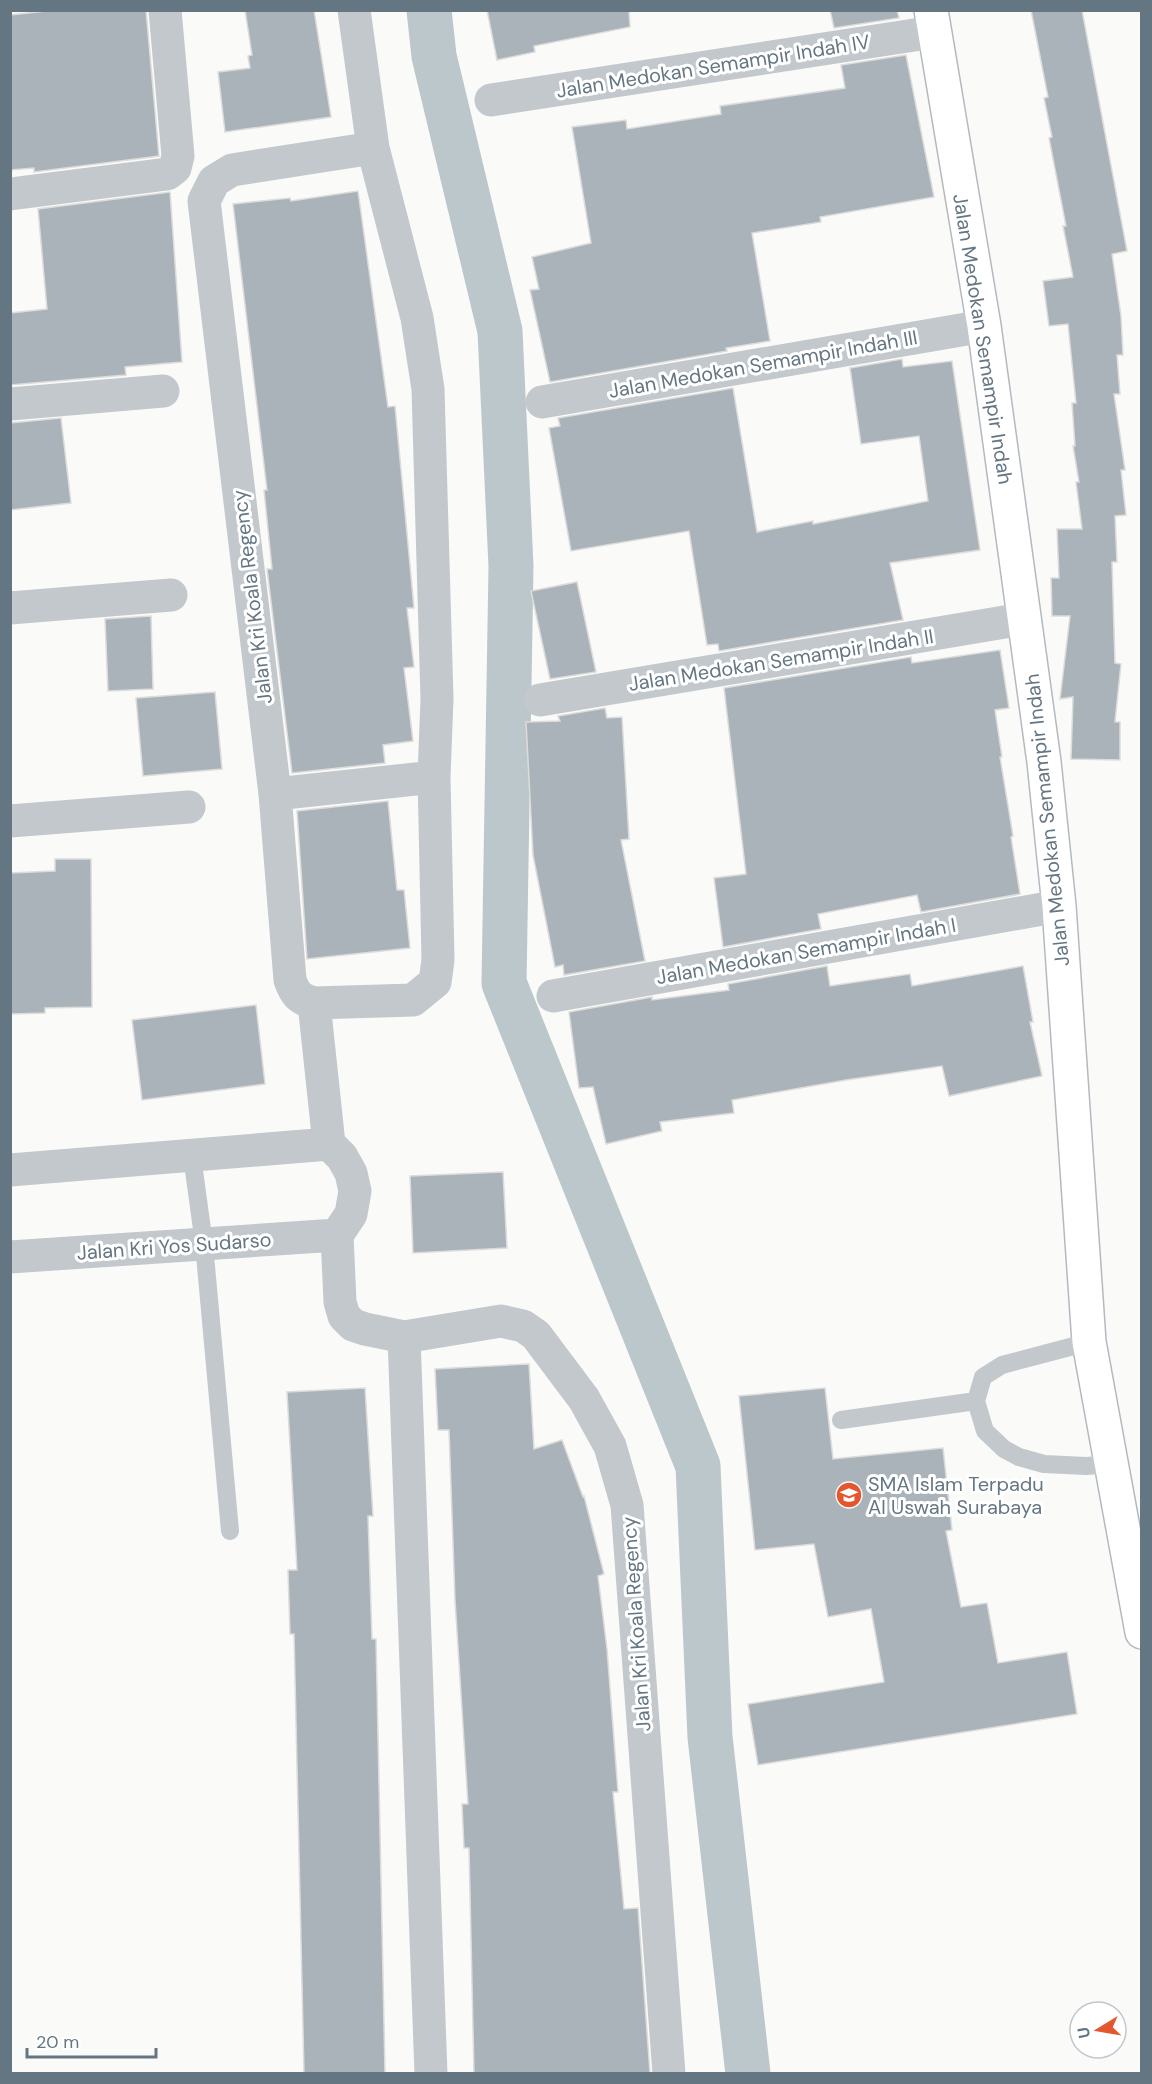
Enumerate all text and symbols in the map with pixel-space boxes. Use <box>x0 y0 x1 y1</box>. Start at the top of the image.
street label: Jalan Medokan Semampir Indah IV <box>554 28 872 104</box>
street label: Jalan Medokan Semampir Indah <box>947 192 1019 486</box>
street label: Jalan Medokan Semampir Indah III <box>606 324 920 404</box>
street label: Jalan Kri Koala Regency <box>226 489 278 705</box>
street label: Jalan Medokan Semampir Indah II <box>627 623 935 697</box>
street label: Jalan Medokan Semampir Indah <box>1019 672 1075 968</box>
street label: Jalan Medokan Semampir Indah I <box>654 912 958 990</box>
street label: Jalan Kri Yos Sudarso <box>76 1226 272 1266</box>
place label: SMA Islam Terpadu Al Uswah Surabaya <box>868 1471 1044 1520</box>
school or university icon: SMA Islam Terpadu Al Uswah Surabaya <box>834 1480 864 1510</box>
street label: Jalan Kri Koala Regency <box>616 1516 656 1732</box>
north arrow <box>1068 2000 1128 2060</box>
scale bar <box>27 2021 156 2059</box>
text: U <box>1072 2025 1095 2040</box>
text: 20 m <box>36 2030 79 2054</box>

